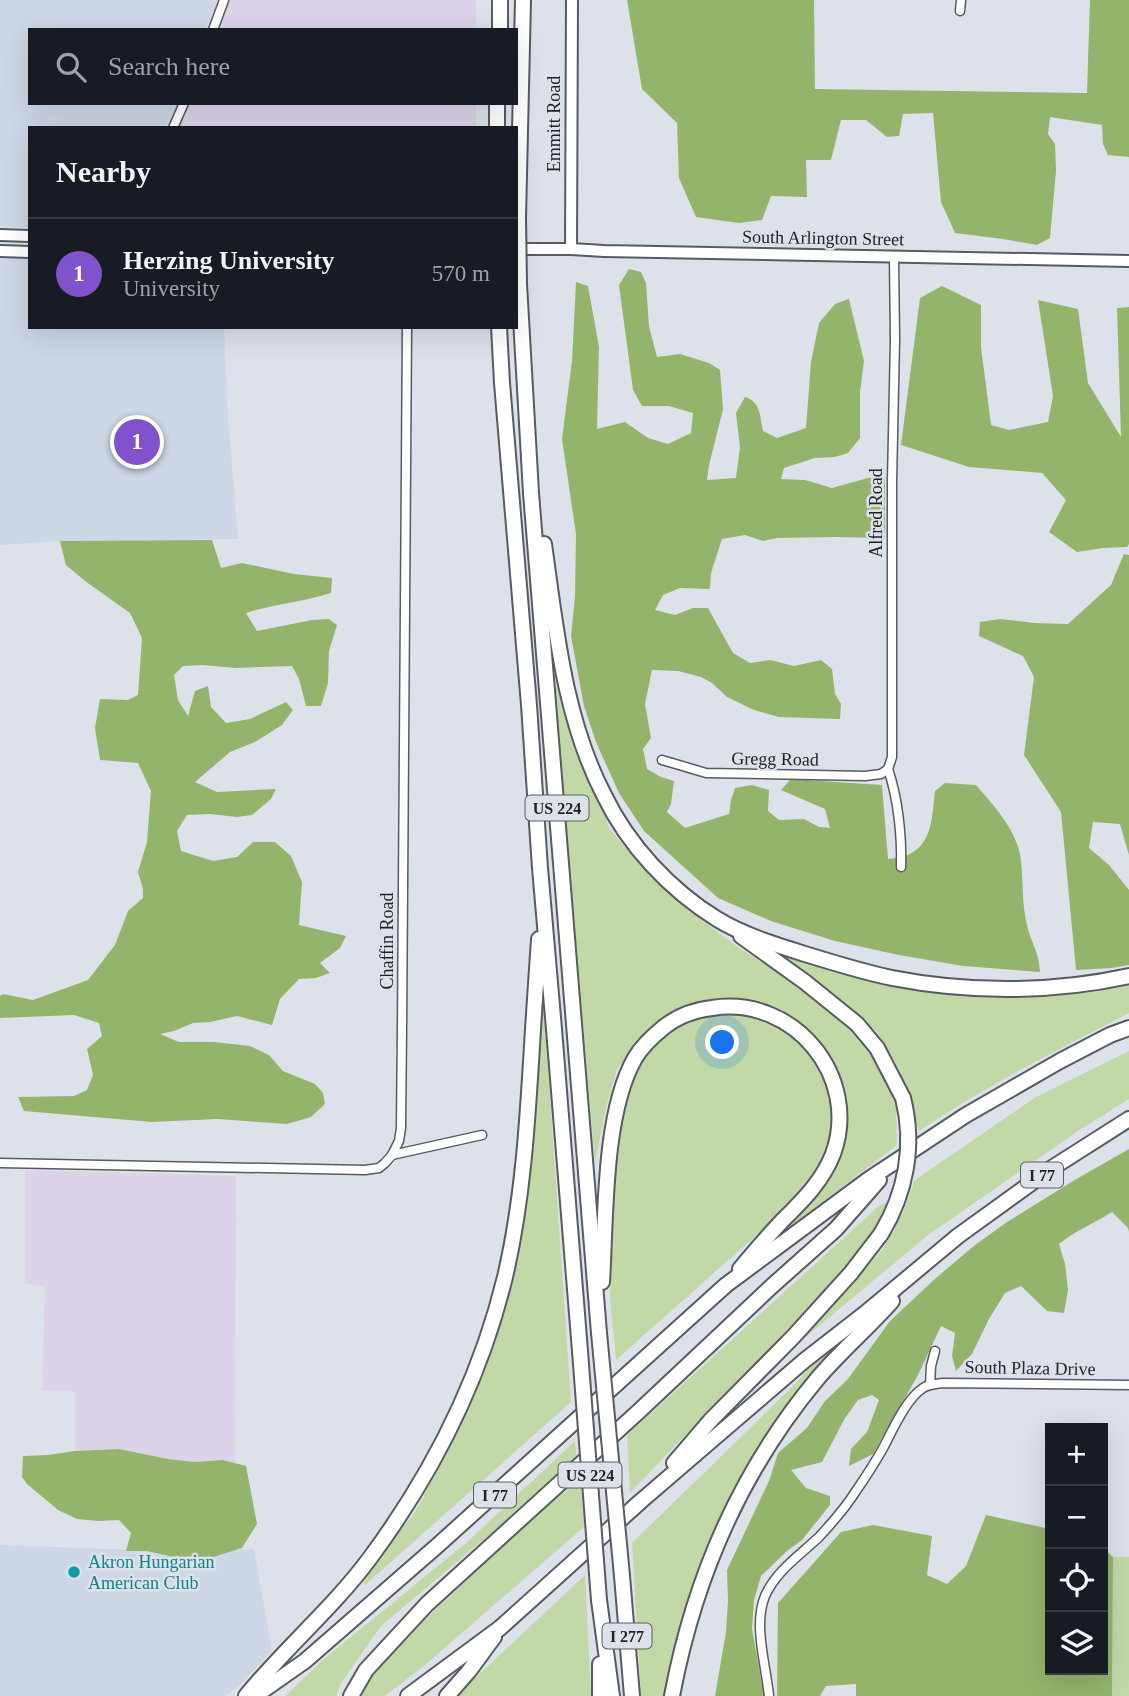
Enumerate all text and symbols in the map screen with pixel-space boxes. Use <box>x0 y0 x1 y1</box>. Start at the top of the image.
search box <box>28 28 518 105</box>
icon: search <box>52 48 90 86</box>
text: Search here <box>108 52 230 81</box>
street label: Emmitt Road <box>544 76 564 172</box>
text: Nearby <box>56 155 151 188</box>
street label: South Arlington Street <box>742 227 904 249</box>
text: Herzing University <box>123 246 335 275</box>
text: 1 <box>73 261 85 286</box>
text: 570 m <box>432 261 490 286</box>
text: University <box>123 276 220 301</box>
pin: 1 <box>114 416 160 468</box>
street label: Alfred Road <box>866 468 886 558</box>
street label: Gregg Road <box>731 748 819 770</box>
road number: US 224 <box>526 796 588 820</box>
street label: Chaffin Road <box>377 892 397 990</box>
your location <box>705 1025 739 1059</box>
road number: I 77 <box>1021 1162 1063 1188</box>
street label: South Plaza Drive <box>964 1357 1096 1379</box>
map controls <box>1045 1423 1108 1675</box>
button: + <box>1045 1423 1108 1486</box>
road number: US 224 <box>558 1462 622 1488</box>
road number: I 77 <box>474 1483 516 1508</box>
button: − <box>1045 1486 1108 1549</box>
button: locate <box>1045 1549 1108 1612</box>
place label: Akron Hungarian American Club <box>88 1552 214 1593</box>
marker: Akron Hungarian American Club <box>66 1564 82 1580</box>
button: layers <box>1045 1612 1108 1675</box>
road number: I 277 <box>602 1624 652 1648</box>

